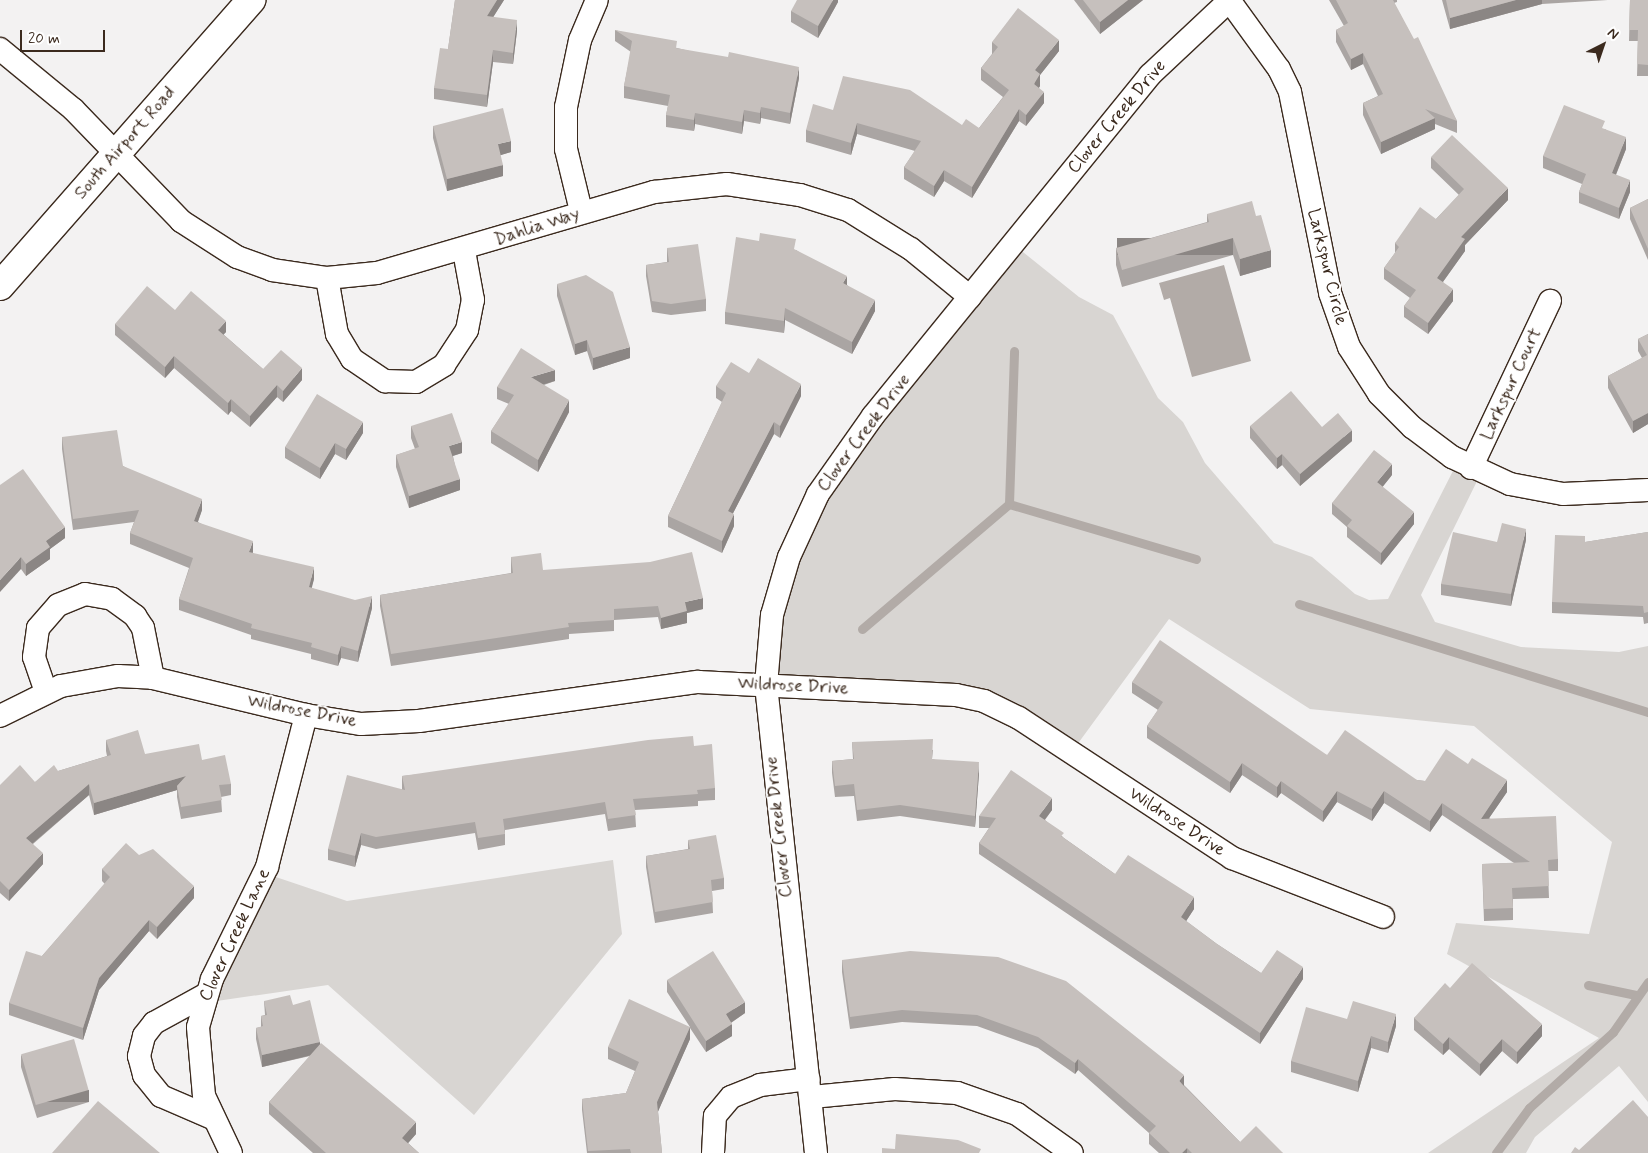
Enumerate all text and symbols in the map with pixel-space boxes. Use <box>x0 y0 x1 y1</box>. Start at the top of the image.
scale bar <box>22 20 108 52</box>
north arrow <box>1578 20 1628 70</box>
text: N <box>1603 24 1622 44</box>
text: 20 m <box>28 29 60 49</box>
street label: Clover Creek Drive <box>1063 56 1171 178</box>
street label: South Airport Road <box>70 82 180 204</box>
street label: Dahlia Way <box>491 203 583 251</box>
street label: Larkspur Circle <box>1302 207 1352 327</box>
street label: Larkspur Court <box>1476 326 1546 442</box>
street label: Clover Creek Drive <box>813 370 915 496</box>
street label: Wildrose Drive <box>738 672 848 700</box>
street label: Wildrose Drive <box>246 690 358 732</box>
street label: Clover Creek Drive <box>761 755 797 899</box>
street label: Wildrose Drive <box>1125 783 1229 861</box>
street label: Clover Creek Lane <box>195 867 275 1003</box>

